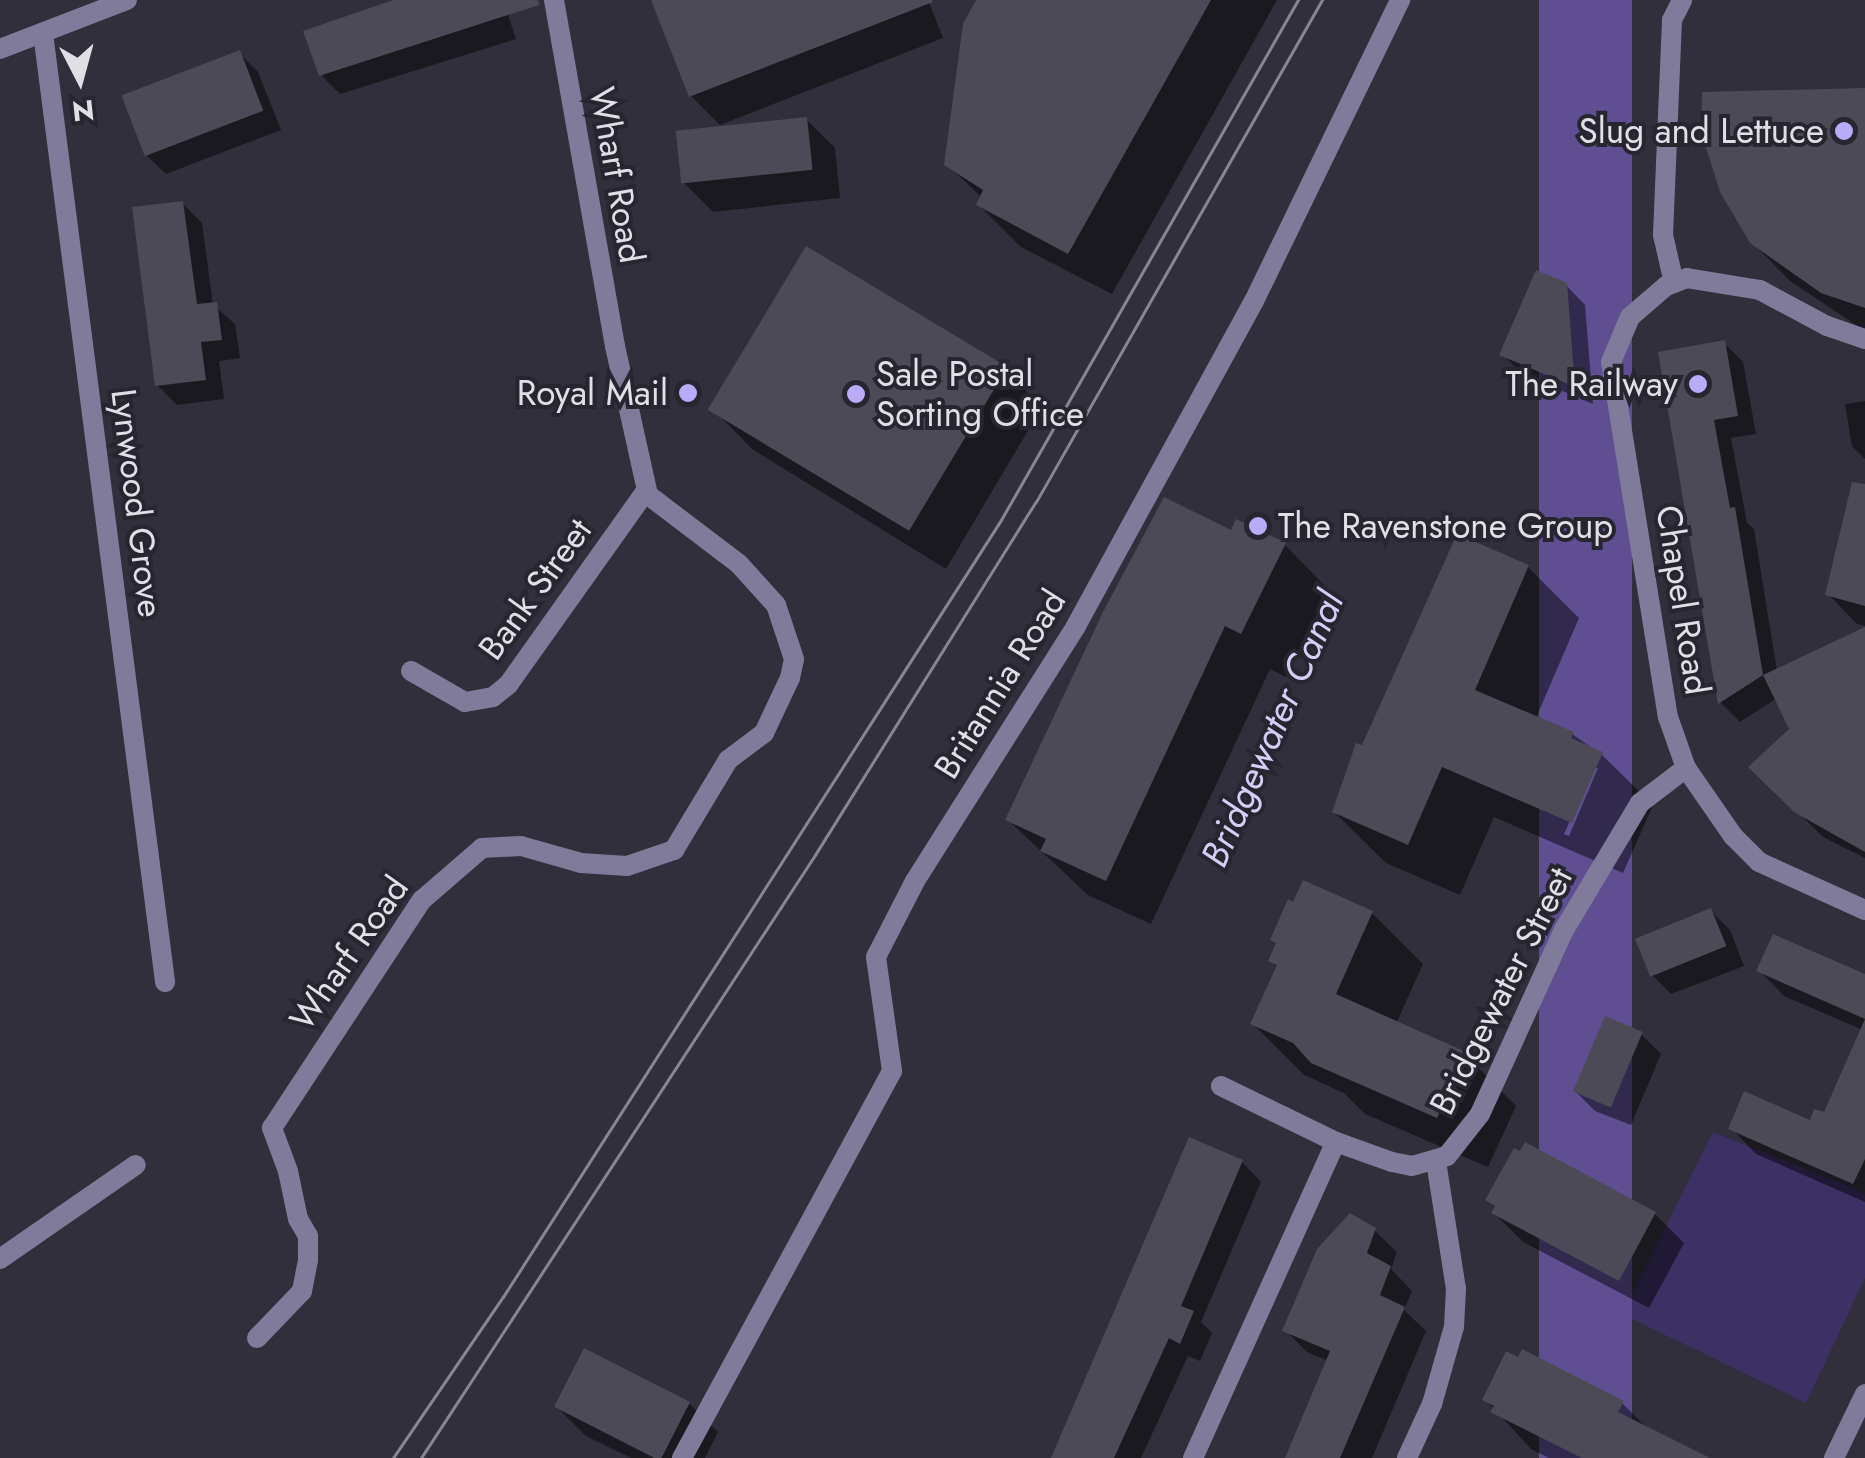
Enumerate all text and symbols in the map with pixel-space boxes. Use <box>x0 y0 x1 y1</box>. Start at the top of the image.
north arrow <box>30 30 130 130</box>
street label: Wharf Road <box>581 84 653 266</box>
text: N <box>70 89 96 132</box>
place label: Slug and Lettuce <box>1579 110 1824 152</box>
marker: Slug and Lettuce <box>1833 120 1855 142</box>
place label: Sale Postal Sorting Office <box>876 353 1084 435</box>
place label: The Railway <box>1505 363 1678 405</box>
place label: Royal Mail <box>517 372 668 414</box>
marker: The Railway <box>1687 373 1709 395</box>
marker: Royal Mail <box>677 382 699 404</box>
marker: Sale Postal Sorting Office <box>845 383 867 405</box>
street label: Lynwood Grove <box>102 386 172 620</box>
street label: Chapel Road <box>1647 502 1719 698</box>
place label: The Ravenstone Group <box>1278 505 1613 547</box>
street label: Bank Street <box>470 510 600 668</box>
marker: The Ravenstone Group <box>1247 515 1269 537</box>
street label: Britannia Road <box>925 582 1075 786</box>
water label: Bridgewater Canal <box>1191 584 1353 874</box>
street label: Bridgewater Street <box>1421 861 1581 1121</box>
street label: Wharf Road <box>281 868 417 1038</box>

